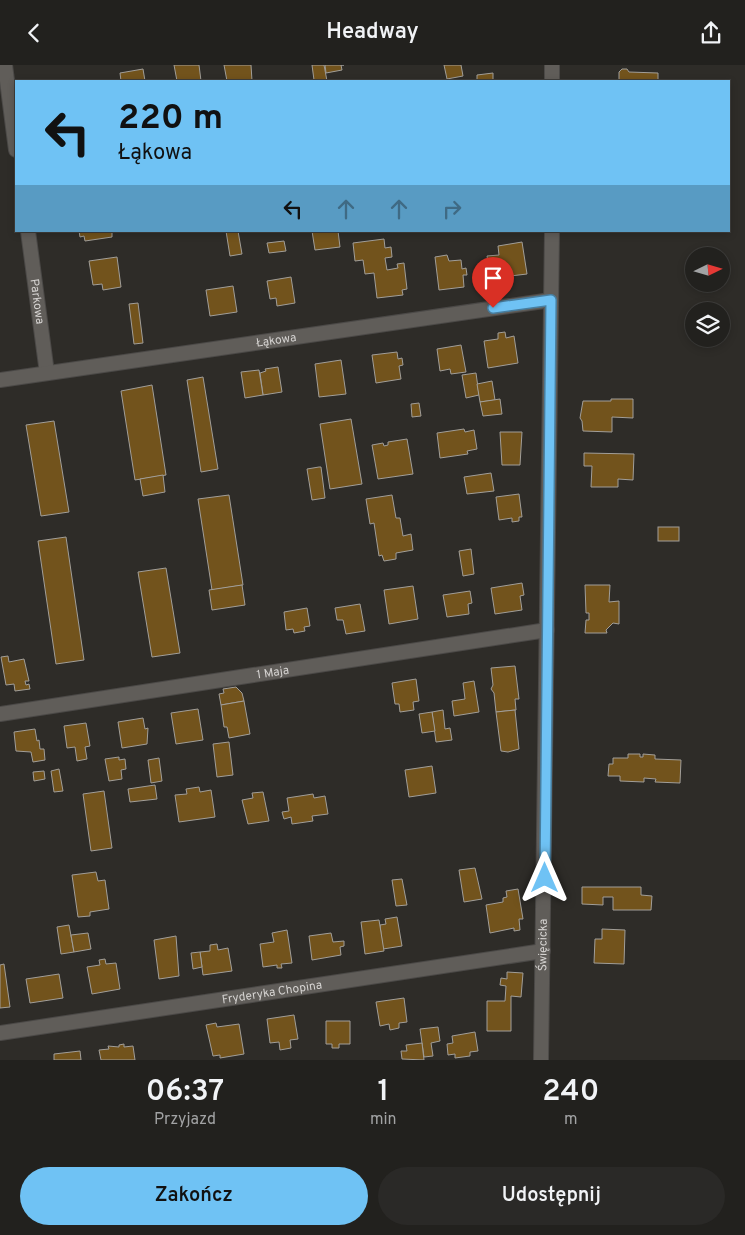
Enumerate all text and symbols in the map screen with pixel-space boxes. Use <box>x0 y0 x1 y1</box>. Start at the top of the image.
icon: back <box>20 19 48 47</box>
text: Headway <box>326 19 419 46</box>
icon: share <box>697 19 725 47</box>
text: 220 m <box>118 97 223 141</box>
icon: left <box>35 100 100 165</box>
text: Łąkowa <box>118 140 192 167</box>
icon: left <box>279 195 307 223</box>
icon: ahead <box>332 195 360 223</box>
icon: ahead <box>385 195 413 223</box>
icon: right <box>438 195 466 223</box>
north arrow <box>685 247 730 293</box>
map controls <box>685 247 730 347</box>
pin <box>472 257 514 308</box>
icon: arrive <box>479 264 507 292</box>
street label: Parkowa <box>25 278 47 325</box>
button: layers <box>685 302 730 347</box>
street label: Łąkowa <box>255 330 297 352</box>
street label: 1 Maja <box>256 663 290 683</box>
position arrow <box>518 851 570 903</box>
street label: Święcicka <box>535 919 552 971</box>
street label: Fryderyka Chopina <box>221 977 323 1008</box>
text: 06:37 <box>146 1074 224 1111</box>
text: 1 <box>377 1074 389 1111</box>
text: 240 <box>542 1074 599 1111</box>
text: Przyjazd <box>154 1110 216 1130</box>
text: min <box>370 1110 397 1130</box>
text: m <box>564 1110 578 1130</box>
button: Zakończ <box>20 1167 368 1225</box>
button: Udostępnij <box>378 1167 725 1225</box>

